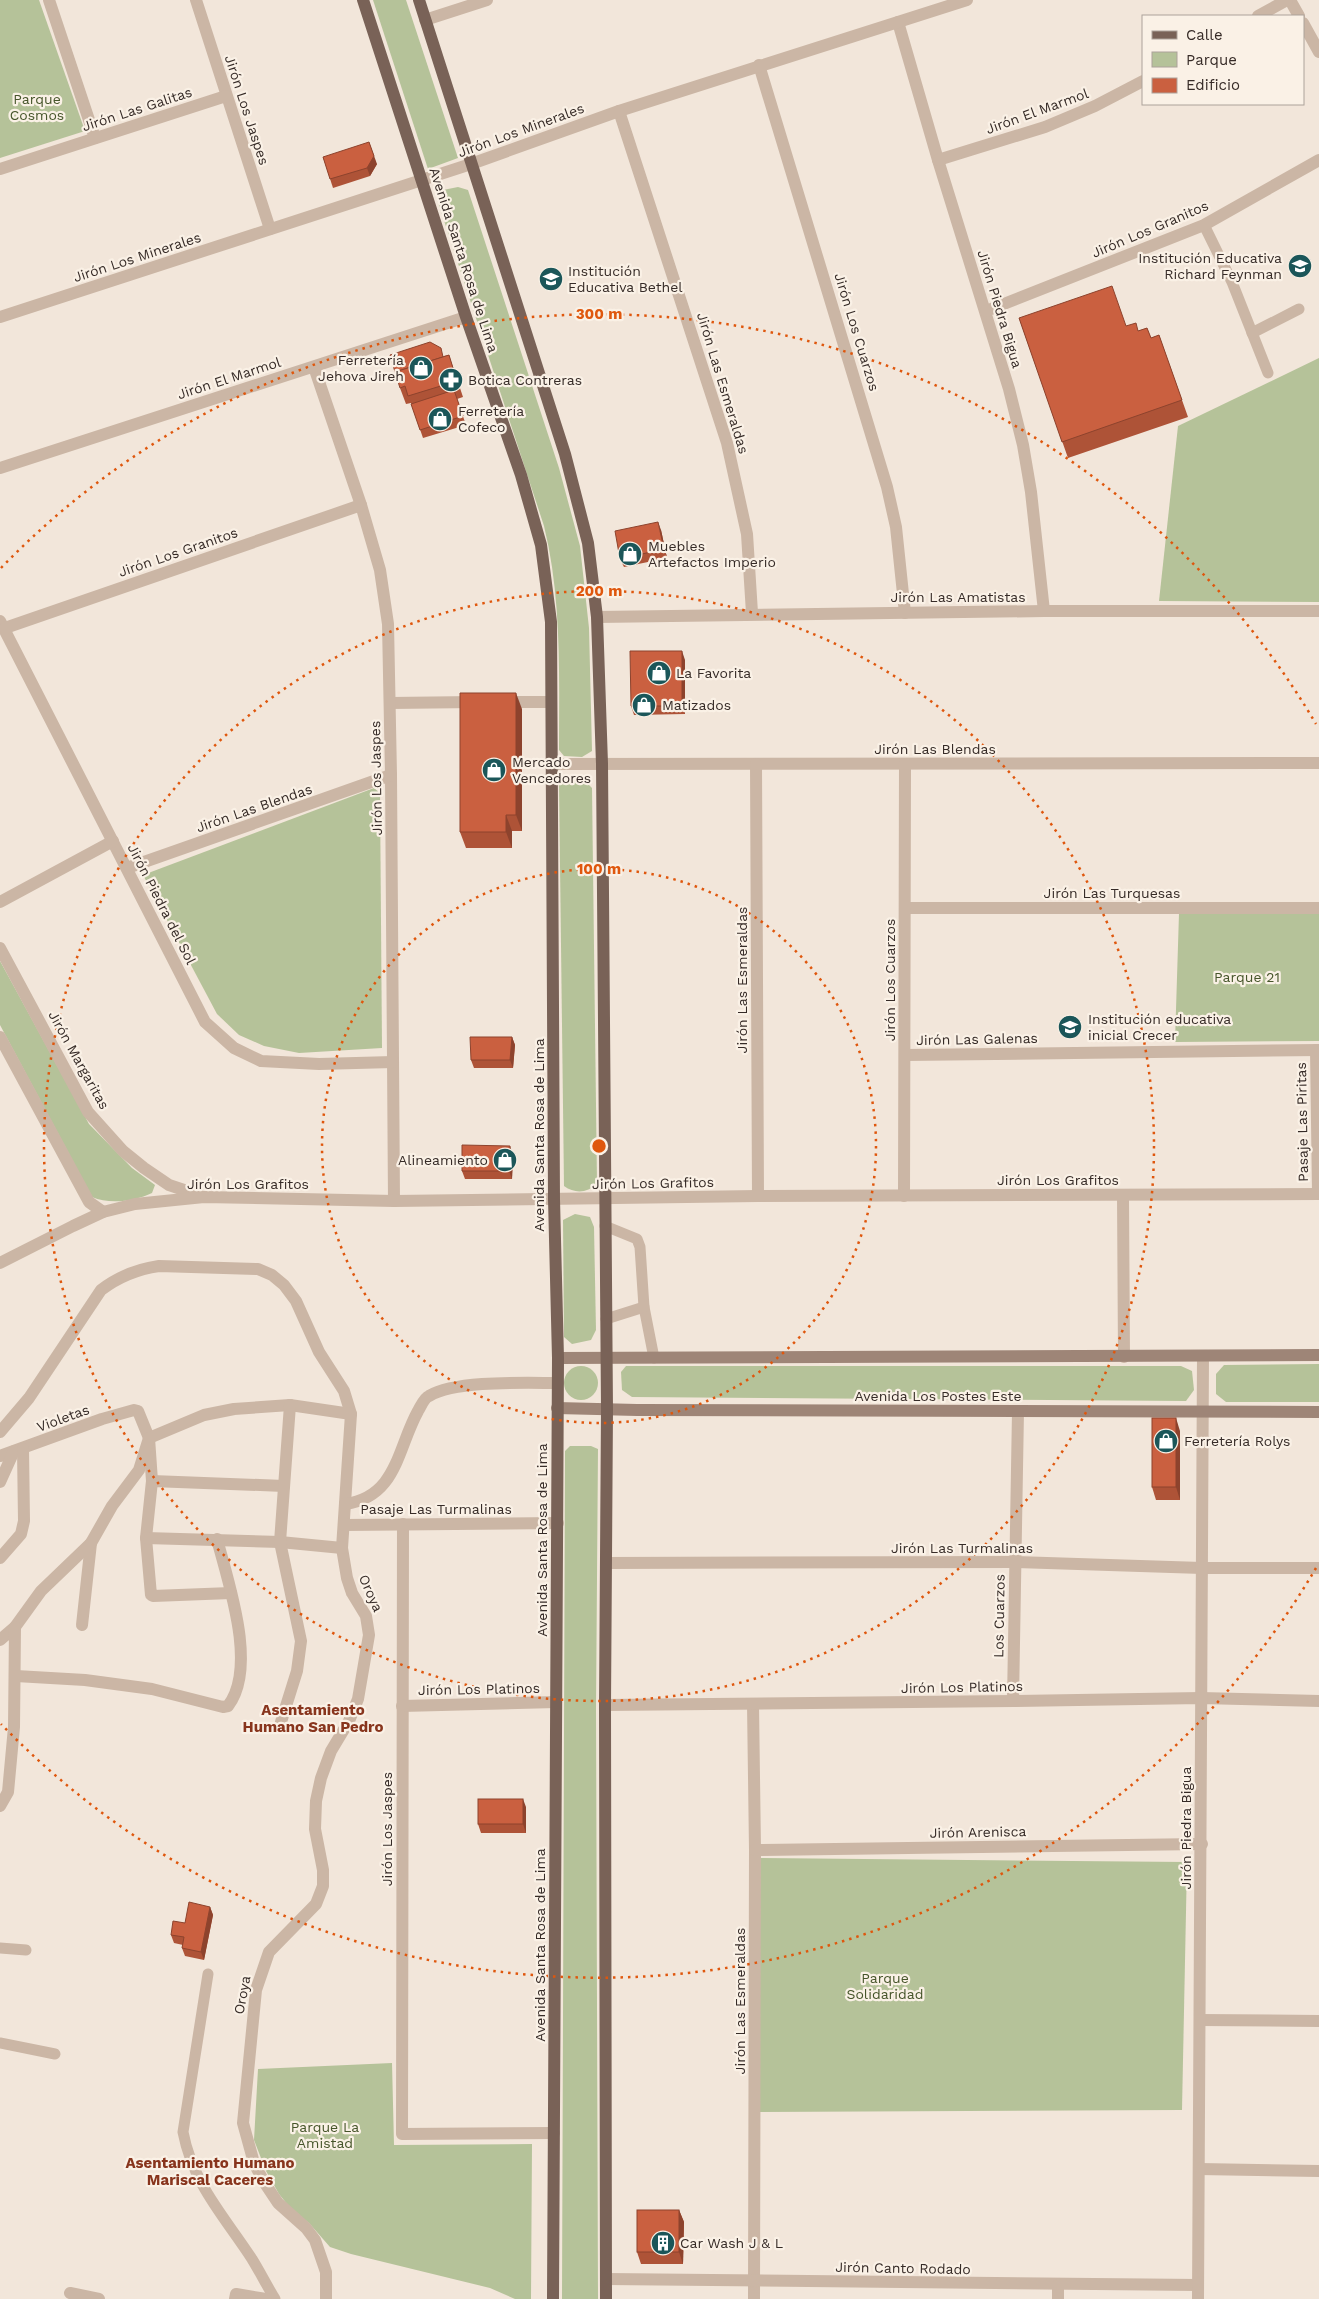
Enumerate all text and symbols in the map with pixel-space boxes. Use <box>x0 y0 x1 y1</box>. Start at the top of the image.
legend <box>1142 15 1304 105</box>
text: Calle <box>1186 26 1223 44</box>
text: Parque <box>1186 51 1237 69</box>
street label: Jirón Los Jaspes <box>222 53 272 167</box>
text: Edificio <box>1186 76 1240 94</box>
street label: Jirón Las Galitas <box>80 84 194 134</box>
street label: Jirón El Marmol <box>984 85 1091 137</box>
park label: Parque Cosmos <box>10 91 64 123</box>
street label: Jirón Los Minerales <box>456 100 586 160</box>
street label: Avenida Santa Rosa de Lima <box>426 166 502 355</box>
street label: Jirón Los Granitos <box>1089 197 1211 261</box>
street label: Jirón Los Minerales <box>71 229 203 285</box>
street label: Jirón Piedra Bigua <box>974 248 1026 370</box>
place label: Institución Educativa Richard Feynman <box>1138 250 1282 282</box>
school or university icon: Institución Educativa Richard Feynman <box>1287 253 1313 279</box>
place label: Institución Educativa Bethel <box>568 263 683 295</box>
school or university icon: Institución Educativa Bethel <box>538 266 564 292</box>
street label: Jirón Los Cuarzos <box>831 271 883 393</box>
text: 300 m <box>576 305 622 323</box>
street label: Jirón Las Esmeraldas <box>694 310 752 456</box>
place label: Ferretería Jehova Jireh <box>318 352 404 384</box>
street label: Jirón El Marmol <box>175 353 283 402</box>
shop icon: Ferretería Jehova Jireh <box>408 355 434 381</box>
pharmacy icon: Botica Contreras <box>438 367 464 393</box>
place label: Botica Contreras <box>468 372 582 388</box>
place label: Ferretería Cofeco <box>458 403 524 435</box>
shop icon: Ferretería Cofeco <box>427 406 453 432</box>
street label: Jirón Los Granitos <box>116 524 240 580</box>
place label: Muebles Artefactos Imperio <box>648 538 776 570</box>
shop icon: Muebles Artefactos Imperio <box>617 541 643 567</box>
text: 200 m <box>576 582 622 600</box>
street label: Jirón Las Amatistas <box>890 589 1026 605</box>
shop icon: La Favorita <box>646 660 672 686</box>
place label: La Favorita <box>676 665 751 681</box>
shop icon: Matizados <box>631 692 657 718</box>
place label: Matizados <box>662 697 731 713</box>
street label: Jirón Los Jaspes <box>367 721 385 835</box>
street label: Jirón Las Blendas <box>874 741 996 757</box>
place label: Mercado Vencedores <box>512 754 591 786</box>
shop icon: Mercado Vencedores <box>481 757 507 783</box>
street label: Jirón Las Blendas <box>194 781 314 835</box>
street label: Jirón Piedra del Sol <box>125 841 200 968</box>
text: 100 m <box>577 860 621 878</box>
street label: Jirón Las Turquesas <box>1044 885 1180 901</box>
street label: Jirón Las Esmeraldas <box>734 907 750 1053</box>
street label: Jirón Los Cuarzos <box>882 919 898 1041</box>
park label: Parque 21 <box>1214 969 1280 985</box>
street label: Jirón Margaritas <box>45 1008 113 1112</box>
place label: Institución educativa inicial Crecer <box>1088 1011 1231 1043</box>
school or university icon: Institución educativa inicial Crecer <box>1057 1014 1083 1040</box>
street label: Jirón Las Galenas <box>916 1030 1038 1048</box>
street label: Avenida Santa Rosa de Lima <box>531 1038 547 1232</box>
street label: Pasaje Las Piritas <box>1293 1062 1311 1182</box>
centre of rings <box>590 1137 608 1155</box>
shop icon: Alineamiento <box>492 1147 518 1173</box>
place label: Alineamiento <box>398 1152 488 1168</box>
street label: Jirón Los Grafitos <box>997 1172 1119 1188</box>
street label: Jirón Los Grafitos <box>592 1174 714 1192</box>
street label: Jirón Los Grafitos <box>187 1176 309 1192</box>
street label: Avenida Los Postes Este <box>855 1388 1021 1404</box>
street label: Violetas <box>35 1401 91 1435</box>
shop icon: Ferretería Rolys <box>1153 1428 1179 1454</box>
place label: Ferretería Rolys <box>1184 1433 1291 1449</box>
street label: Avenida Santa Rosa de Lima <box>534 1443 550 1637</box>
street label: Pasaje Las Turmalinas <box>360 1501 512 1517</box>
street label: Jirón Las Turmalinas <box>891 1540 1033 1556</box>
street label: Oroya <box>356 1572 386 1614</box>
street label: Los Cuarzos <box>990 1574 1008 1658</box>
street label: Jirón Los Platinos <box>901 1678 1023 1696</box>
street label: Jirón Los Platinos <box>418 1680 540 1698</box>
district label: Asentamiento Humano San Pedro <box>243 1701 383 1736</box>
street label: Jirón Piedra Bigua <box>1178 1767 1194 1889</box>
street label: Jirón Los Jaspes <box>379 1772 395 1886</box>
street label: Jirón Arenisca <box>930 1823 1027 1841</box>
street label: Avenida Santa Rosa de Lima <box>532 1848 548 2042</box>
street label: Jirón Las Esmeraldas <box>732 1928 748 2074</box>
park label: Parque Solidaridad <box>847 1970 924 2002</box>
street label: Oroya <box>230 1974 254 2016</box>
park label: Parque La Amistad <box>291 2119 359 2151</box>
district label: Asentamiento Humano Mariscal Caceres <box>125 2154 295 2189</box>
building icon: Car Wash J & L <box>650 2230 676 2256</box>
place label: Car Wash J & L <box>680 2235 783 2251</box>
street label: Jirón Canto Rodado <box>835 2259 971 2277</box>

